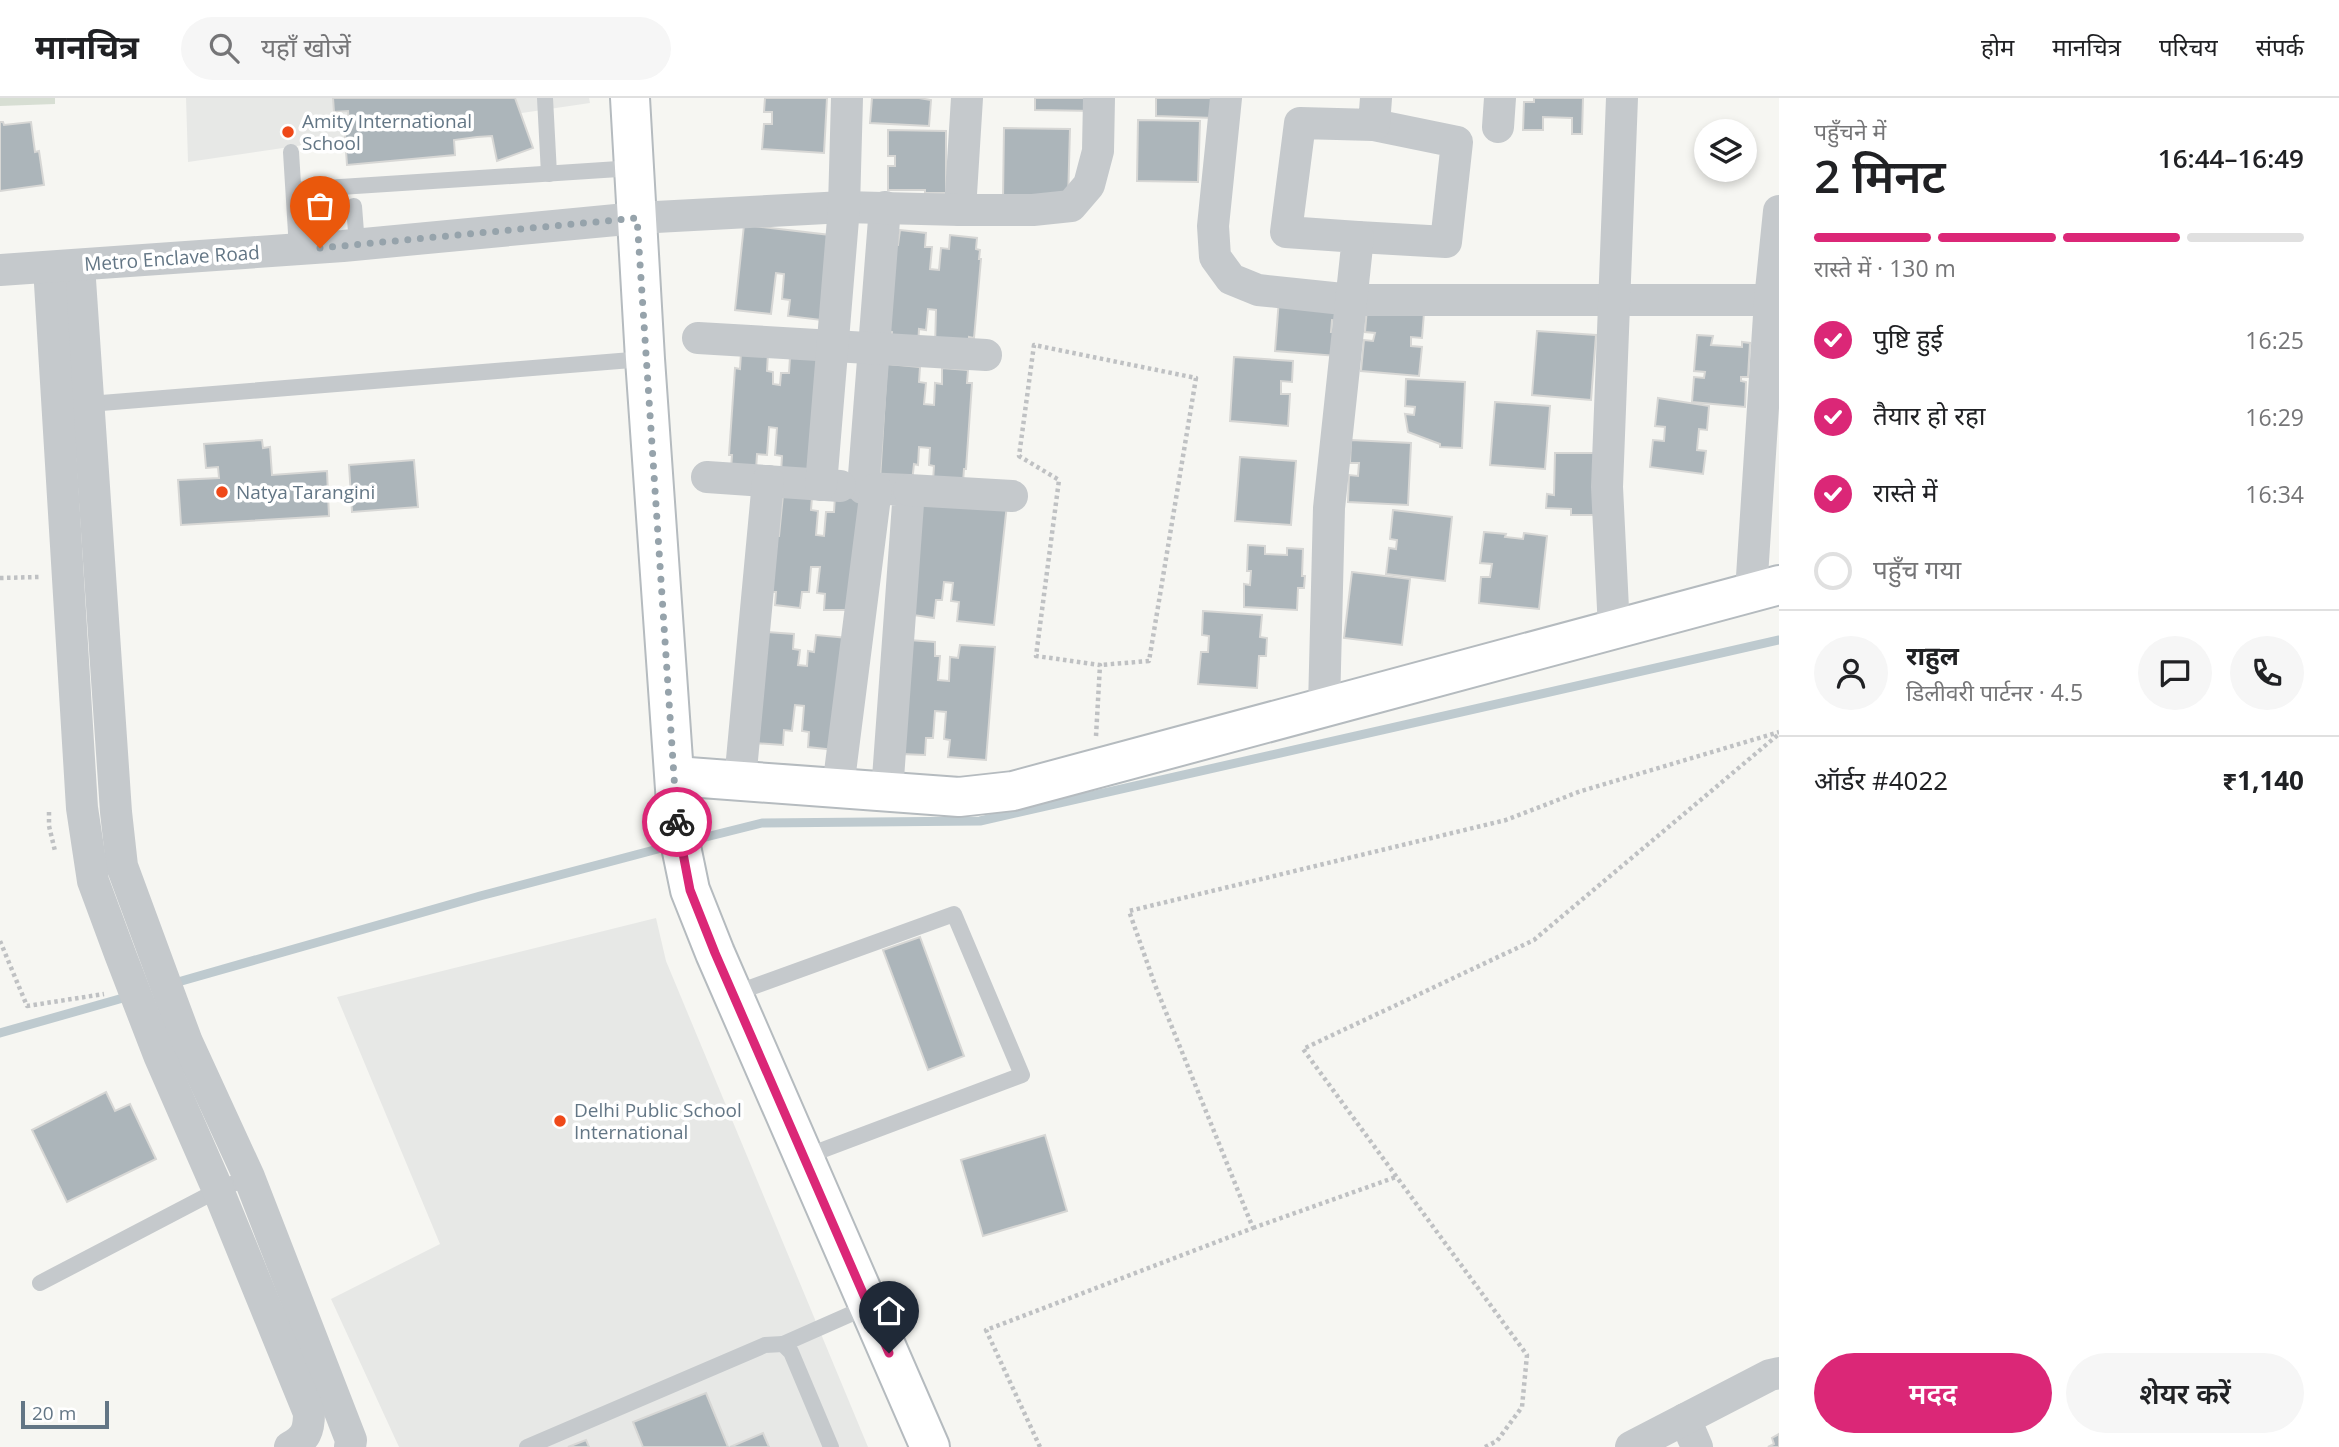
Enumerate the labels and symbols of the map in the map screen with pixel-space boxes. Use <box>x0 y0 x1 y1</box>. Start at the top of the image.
place label: Amity International School <box>302 108 472 156</box>
marker: Amity International School <box>280 124 296 140</box>
pin <box>290 176 350 248</box>
street label: Metro Enclave Road <box>83 239 261 277</box>
place label: Natya Tarangini <box>236 479 375 505</box>
marker: Natya Tarangini <box>214 484 230 500</box>
courier <box>642 787 712 857</box>
place label: Delhi Public School International <box>574 1097 742 1145</box>
marker: Delhi Public School International <box>552 1113 568 1129</box>
pin <box>859 1281 919 1353</box>
scale bar <box>21 1398 108 1430</box>

